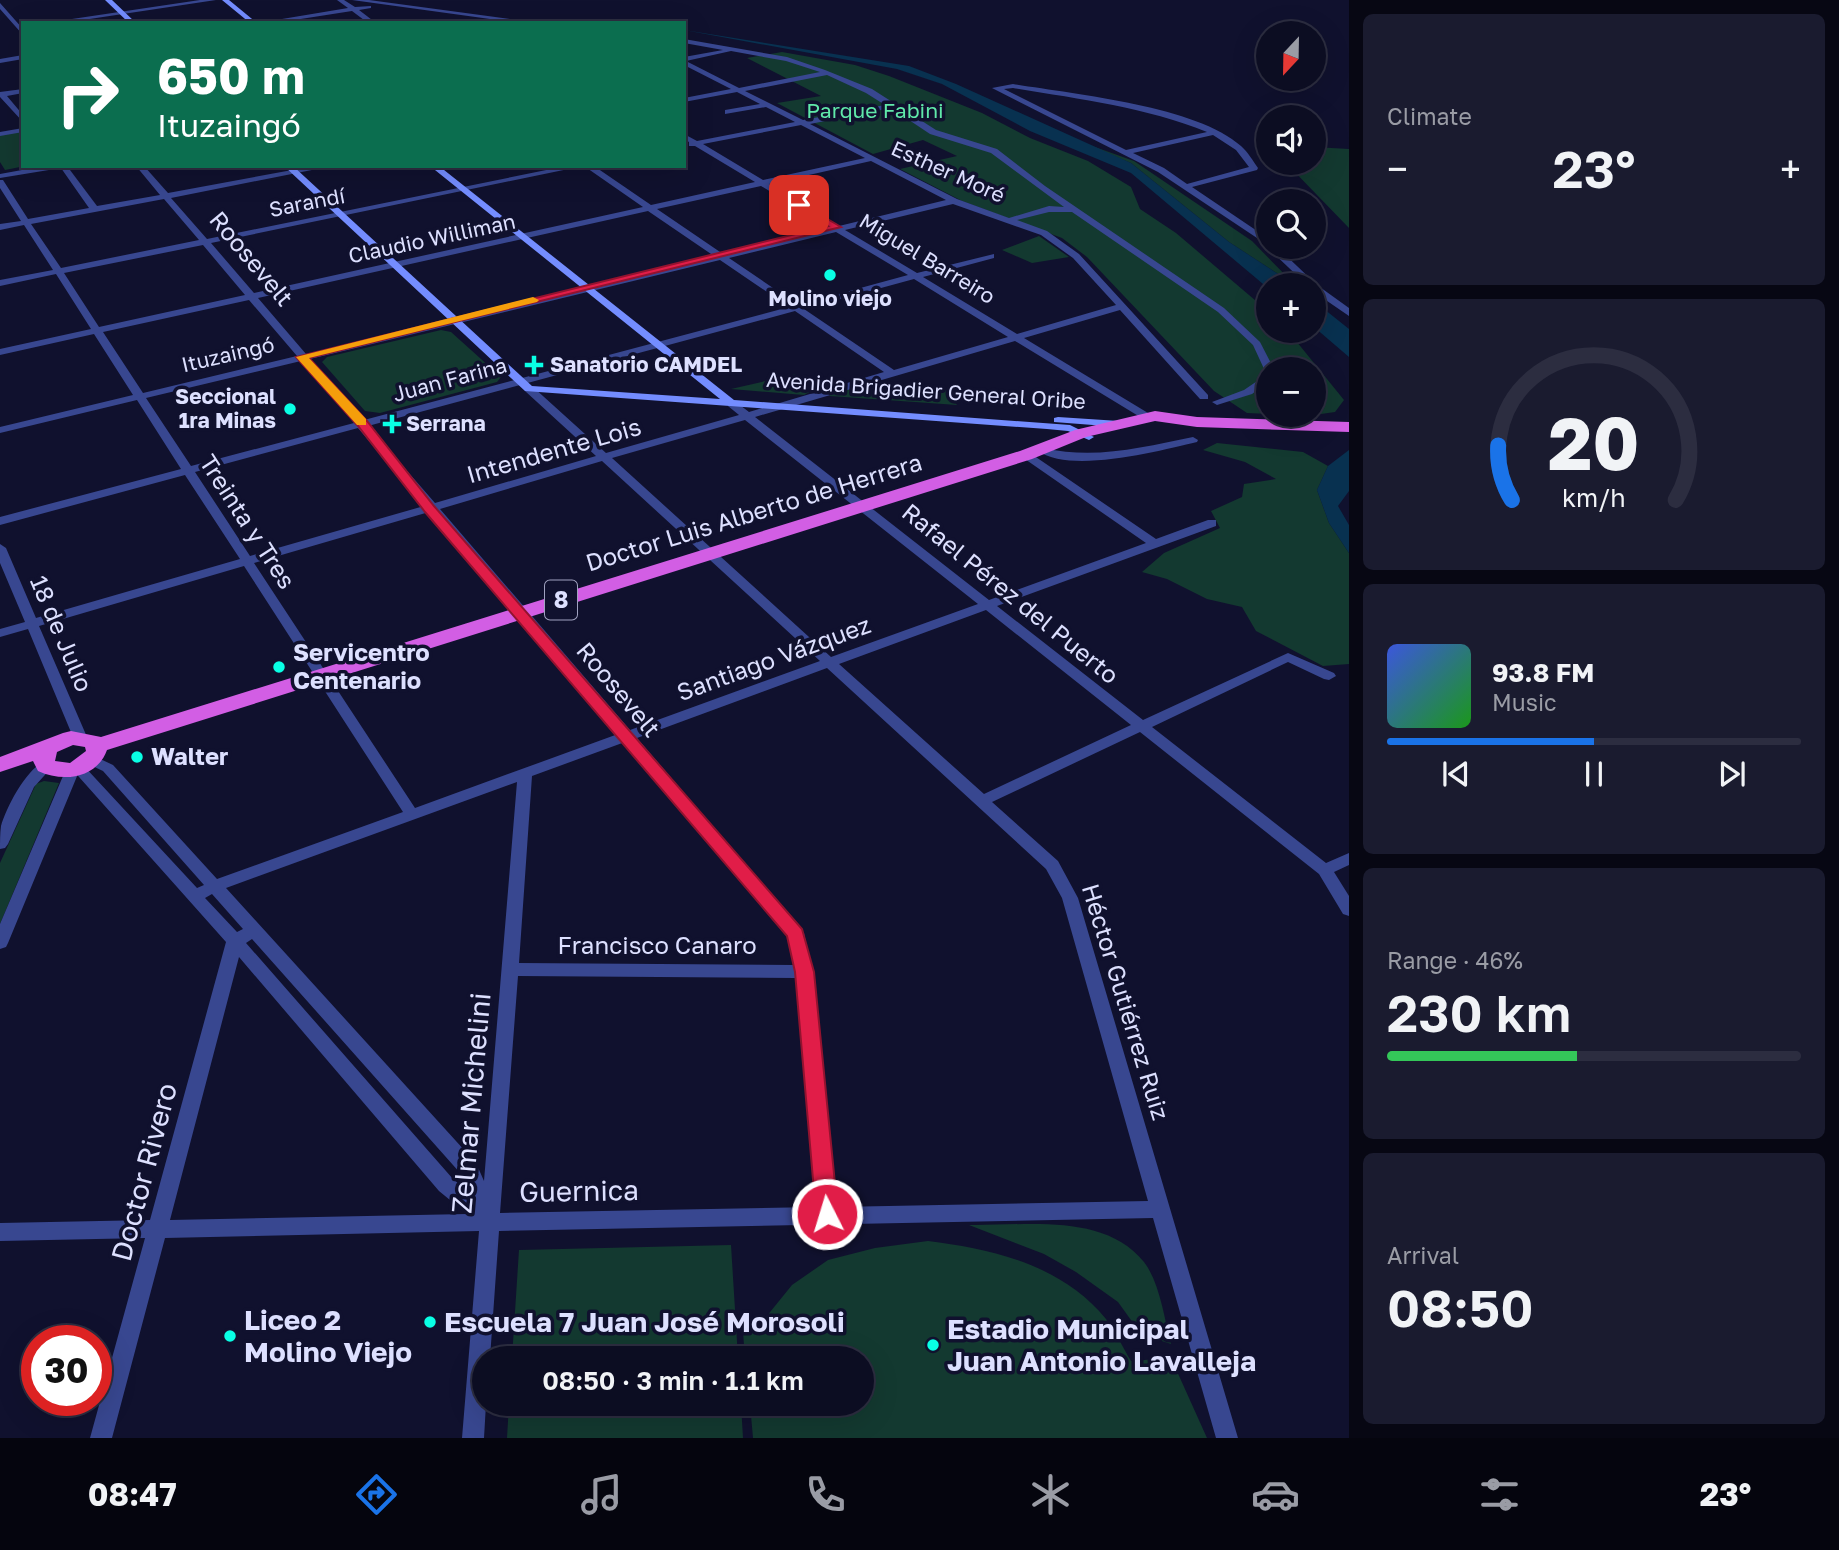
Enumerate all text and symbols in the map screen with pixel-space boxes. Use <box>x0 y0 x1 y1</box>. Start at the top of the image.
north arrow <box>1256 21 1326 91</box>
map controls <box>1256 21 1326 427</box>
text: 650 m <box>157 46 305 105</box>
icon: right <box>42 49 133 140</box>
park label: Parque Fabini <box>806 97 944 123</box>
text: Climate <box>1387 102 1472 130</box>
button: sound <box>1256 105 1326 175</box>
text: Ituzaingó <box>157 106 301 144</box>
street label: Esther Moré <box>888 134 1009 208</box>
text: 23° <box>1553 137 1635 199</box>
text: − <box>1387 146 1408 191</box>
text: + <box>1780 146 1801 191</box>
pin <box>769 175 829 235</box>
street label: Sarandí <box>267 182 348 222</box>
icon: arrive <box>780 186 818 224</box>
button: search <box>1256 189 1326 259</box>
street label: Roosevelt <box>204 205 300 311</box>
street label: Miguel Barreiro <box>855 207 1000 309</box>
street label: Claudio Williman <box>346 208 518 268</box>
marker: Molino viejo <box>822 267 838 283</box>
button: + <box>1256 273 1326 343</box>
place label: Molino viejo <box>768 285 892 311</box>
street label: Ituzaingó <box>179 331 277 377</box>
street label: Juan Farina <box>390 351 510 407</box>
place label: Sanatorio CAMDEL <box>550 351 742 377</box>
marker: Sanatorio CAMDEL <box>524 355 544 375</box>
button: − <box>1256 357 1326 427</box>
street label: Avenida Brigadier General Oribe <box>766 366 1087 414</box>
place label: Seccional 1ra Minas <box>175 383 276 433</box>
text: 20 <box>1548 400 1640 487</box>
marker: Seccional 1ra Minas <box>282 401 298 417</box>
place label: Serrana <box>406 410 486 436</box>
street label: Intendente Lois <box>463 411 644 488</box>
marker: Serrana <box>384 416 400 432</box>
street label: Doctor Luis Alberto de Herrera <box>582 446 925 577</box>
street label: Treinta y Tres <box>194 449 302 594</box>
text: km/h <box>1562 482 1626 513</box>
street label: Rafael Pérez del Puerto <box>897 497 1125 689</box>
street label: 18 de Julio <box>25 571 100 696</box>
road number: 8 <box>545 580 577 620</box>
street label: Santiago Vázquez <box>673 609 874 706</box>
street label: Roosevelt <box>571 636 667 742</box>
place label: Servicentro Centenario <box>293 637 430 694</box>
text: 93.8 FM <box>1492 657 1594 688</box>
marker: Servicentro Centenario <box>271 659 287 675</box>
text: Music <box>1492 688 1557 716</box>
place label: Walter <box>151 741 228 770</box>
marker: Walter <box>129 749 145 765</box>
icon: previous <box>1437 755 1475 793</box>
icon: pause <box>1575 755 1613 793</box>
icon: next <box>1713 755 1751 793</box>
street label: Héctor Gutiérrez Ruiz <box>1077 880 1176 1123</box>
street label: Francisco Canaro <box>557 930 757 959</box>
text: Range · 46% <box>1387 946 1523 974</box>
text: 230 km <box>1387 981 1571 1043</box>
street label: Zelmar Michelini <box>444 991 497 1215</box>
street label: Doctor Rivero <box>104 1079 183 1264</box>
street label: Guernica <box>519 1173 639 1208</box>
position arrow <box>790 1177 864 1251</box>
text: Arrival <box>1387 1241 1459 1269</box>
text: 08:50 <box>1387 1276 1533 1338</box>
place label: Liceo 2 Molino Viejo <box>244 1303 412 1368</box>
place label: Escuela 7 Juan José Morosoli <box>444 1305 845 1338</box>
place label: Estadio Municipal Juan Antonio Lavalleja <box>947 1312 1256 1377</box>
marker: Escuela 7 Juan José Morosoli <box>422 1314 438 1330</box>
speed limit sign: 30 <box>21 1325 112 1416</box>
marker: Liceo 2 Molino Viejo <box>222 1328 238 1344</box>
marker: Estadio Municipal Juan Antonio Lavalleja <box>925 1337 941 1353</box>
text: 08:50 · 3 min · 1.1 km <box>542 1365 804 1396</box>
icon: directions <box>352 1470 401 1519</box>
icon: music <box>577 1470 626 1519</box>
icon: phone <box>801 1470 850 1519</box>
icon: climate <box>1026 1470 1075 1519</box>
icon: car <box>1251 1470 1300 1519</box>
icon: filters <box>1475 1470 1524 1519</box>
text: 08:47 <box>88 1475 177 1513</box>
text: 23° <box>1700 1475 1751 1513</box>

